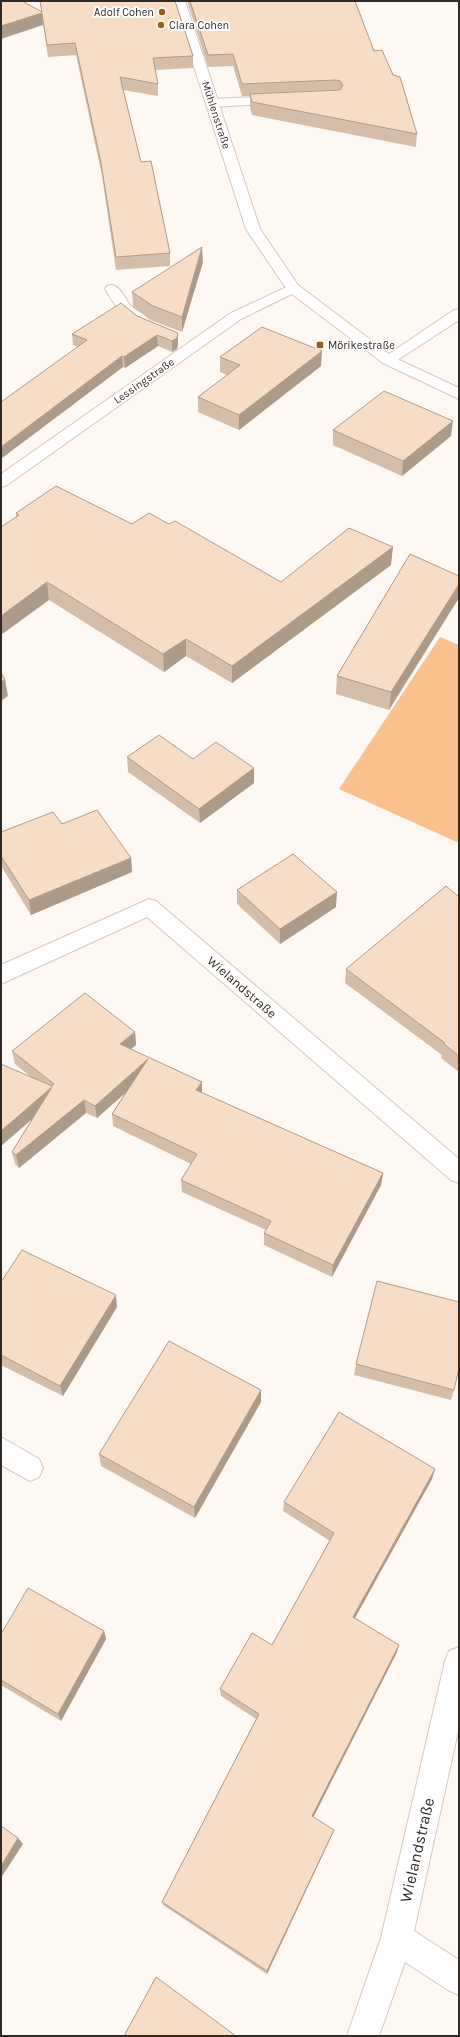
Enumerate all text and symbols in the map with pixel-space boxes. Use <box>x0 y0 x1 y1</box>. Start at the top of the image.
place label: Adolf Cohen <box>94 6 154 19</box>
marker: Adolf Cohen <box>157 7 167 17</box>
place label: Clara Cohen <box>169 19 229 32</box>
marker: Clara Cohen <box>156 20 166 30</box>
street label: Mühlenstraße <box>199 80 233 151</box>
place label: Mörikestraße <box>328 339 395 352</box>
marker: Mörikestraße <box>315 340 325 350</box>
street label: Lessingstraße <box>111 355 177 407</box>
street label: Wielandstraße <box>204 953 280 1021</box>
street label: Wielandstraße <box>396 1796 438 1904</box>

